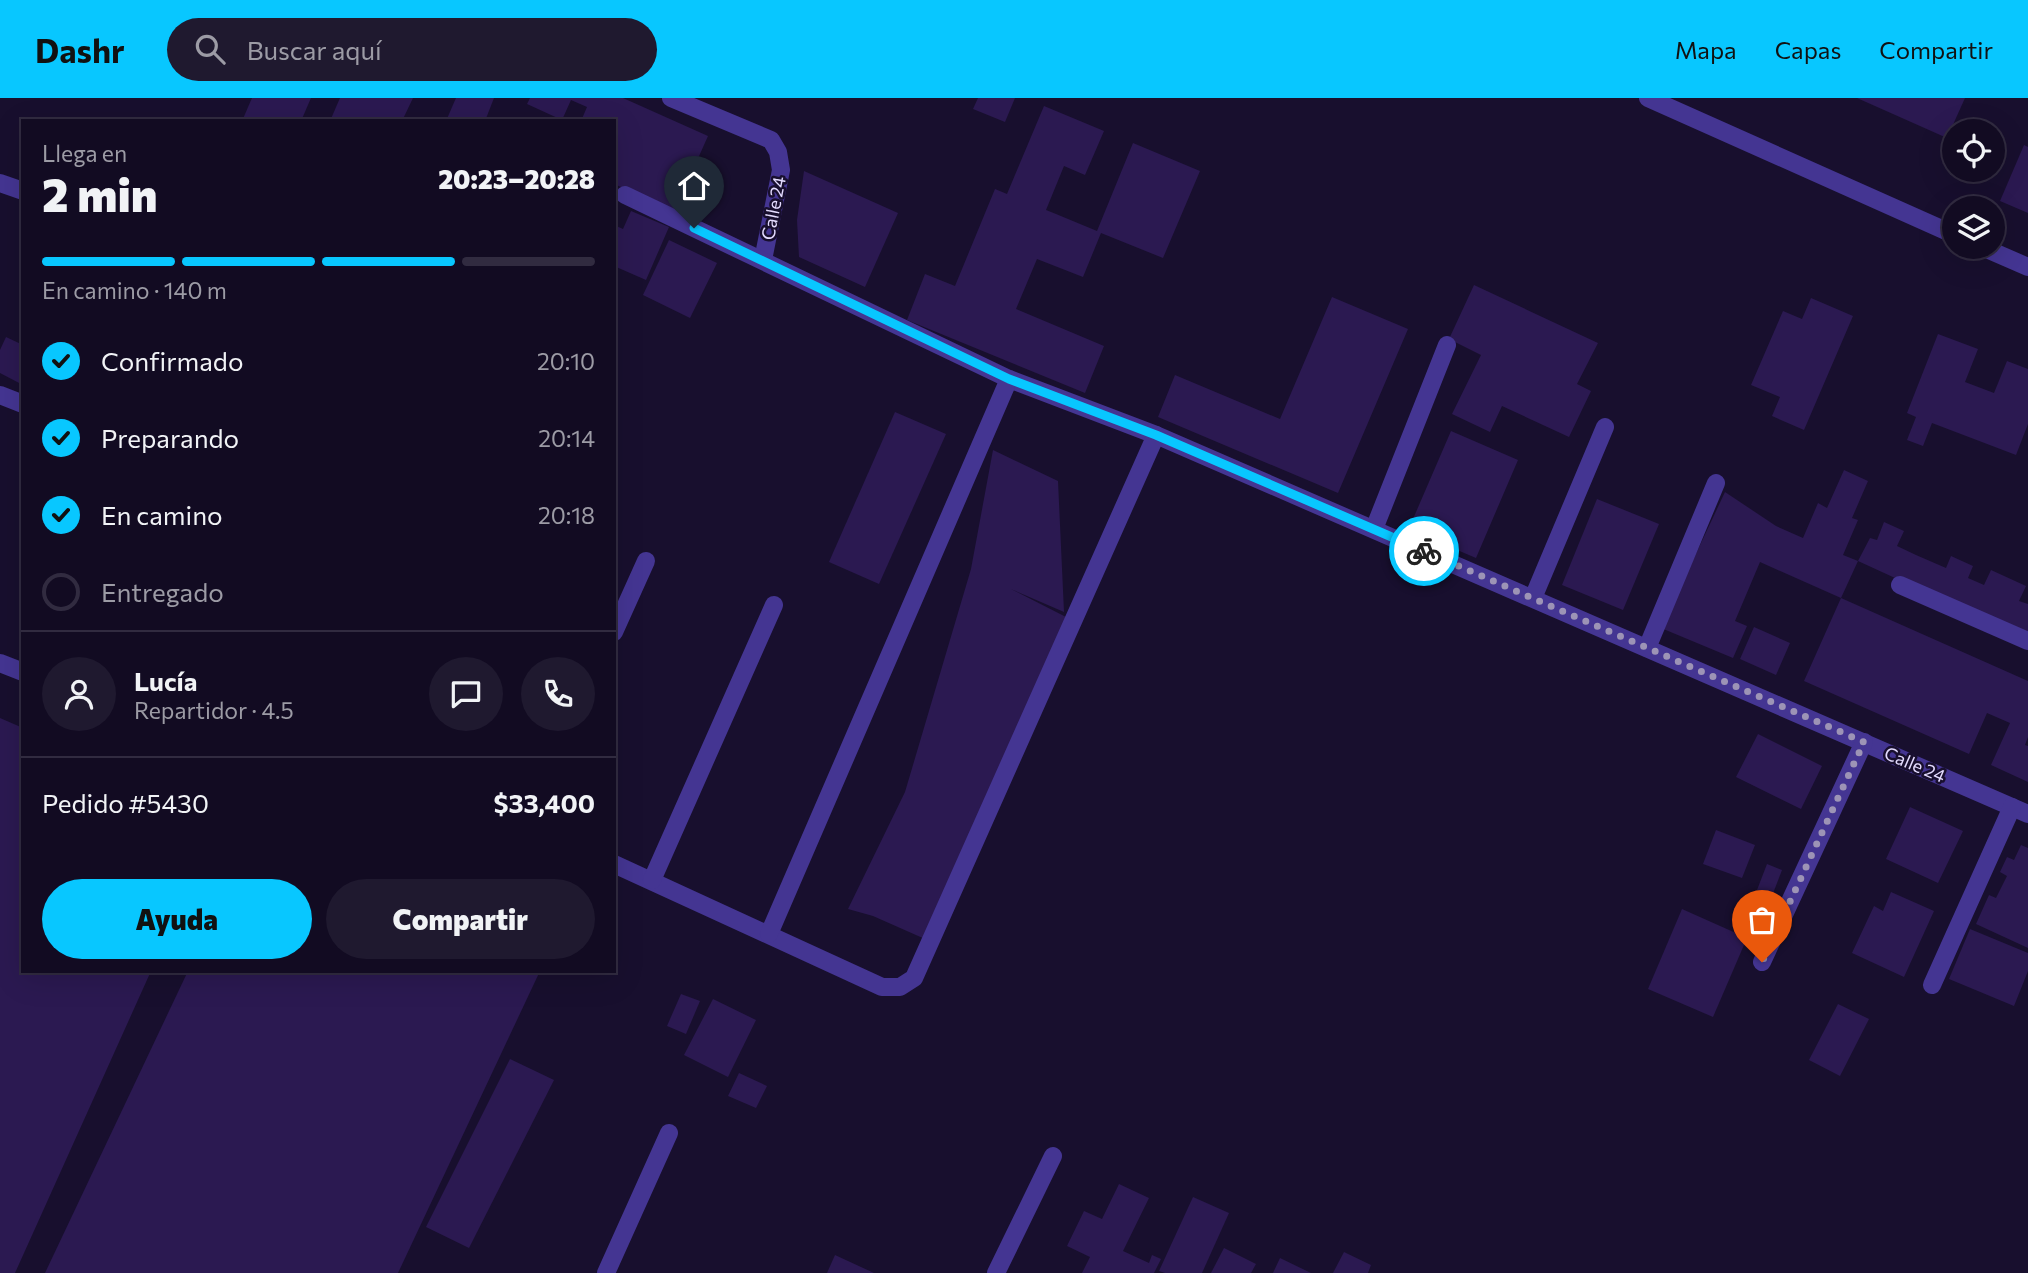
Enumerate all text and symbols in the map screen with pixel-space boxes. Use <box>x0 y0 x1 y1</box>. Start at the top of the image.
search box <box>167 18 657 81</box>
text: Dashr <box>35 29 125 70</box>
icon: search <box>191 30 229 68</box>
text: Buscar aquí <box>247 34 382 65</box>
text: Mapa <box>1675 35 1737 64</box>
text: Capas <box>1775 35 1841 64</box>
text: Compartir <box>1879 35 1993 64</box>
map controls <box>1942 119 2005 259</box>
button: locate <box>1942 119 2005 182</box>
text: Llega en <box>42 139 127 167</box>
pin <box>664 156 724 228</box>
text: 20:23–20:28 <box>438 163 595 194</box>
text: 2 min <box>42 165 158 221</box>
icon: home <box>675 167 713 205</box>
street label: Calle 24 <box>756 174 790 242</box>
button: layers <box>1942 196 2005 259</box>
text: En camino · 140 m <box>42 276 227 304</box>
icon: check <box>42 342 80 380</box>
text: Confirmado <box>101 345 243 376</box>
text: 20:10 <box>537 347 595 375</box>
icon: check <box>42 419 80 457</box>
text: Preparando <box>101 422 239 453</box>
text: 20:14 <box>538 424 595 452</box>
icon: check <box>42 496 80 534</box>
text: En camino <box>101 499 223 530</box>
text: 20:18 <box>538 501 595 529</box>
courier <box>1389 516 1459 586</box>
icon: bike <box>1405 532 1443 570</box>
text: Entregado <box>101 576 224 607</box>
button: person <box>42 657 116 731</box>
button: chat <box>429 657 503 731</box>
button: phone <box>521 657 595 731</box>
text: Lucía <box>134 665 197 696</box>
text: Repartidor · 4.5 <box>134 696 294 724</box>
street label: Calle 24 <box>1881 741 1949 787</box>
text: Pedido #5430 <box>42 787 209 818</box>
text: $33,400 <box>493 787 595 818</box>
button: Ayuda <box>42 879 312 959</box>
button: Compartir <box>326 879 595 959</box>
pin <box>1732 890 1792 962</box>
icon: bag <box>1743 901 1781 939</box>

